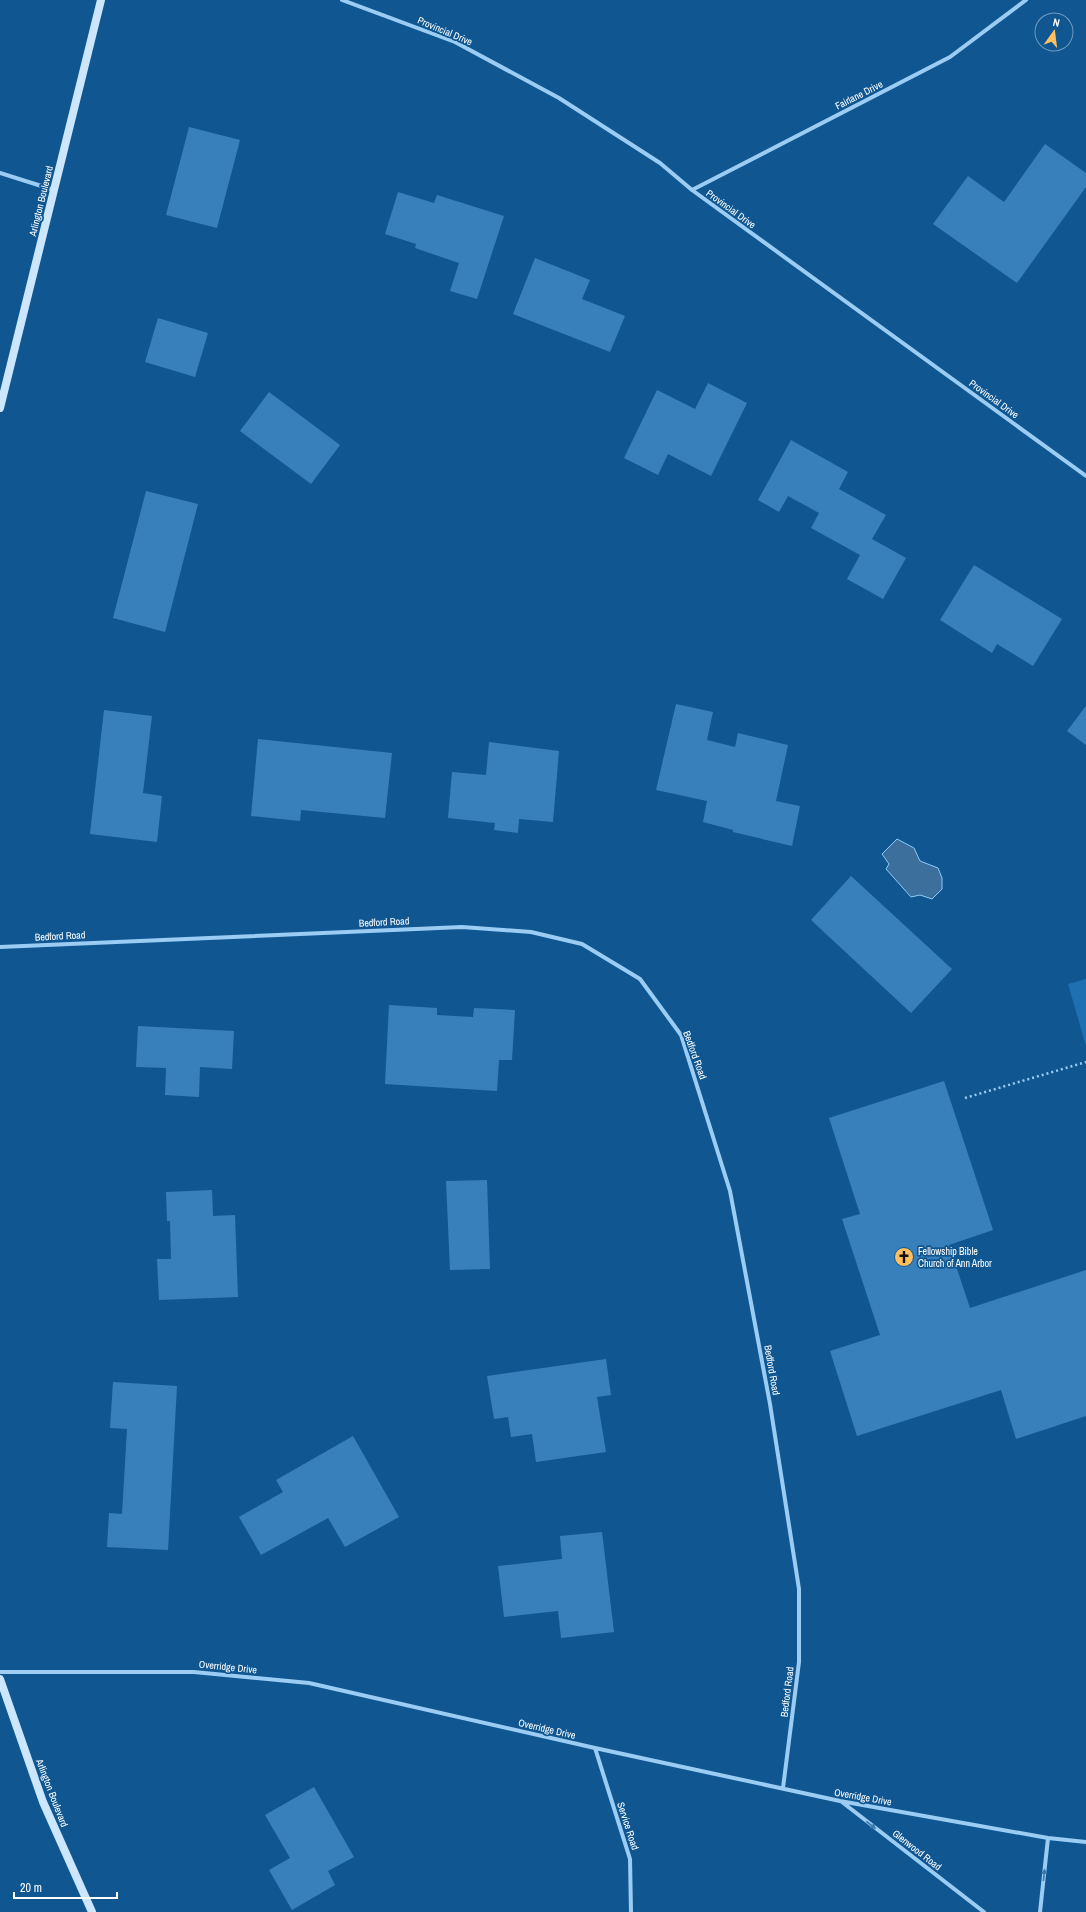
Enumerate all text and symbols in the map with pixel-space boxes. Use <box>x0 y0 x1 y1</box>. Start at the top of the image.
north arrow <box>1034 12 1074 52</box>
street label: Provincial Drive <box>416 14 475 49</box>
text: N <box>1052 15 1061 30</box>
street label: Fairlane Drive <box>833 77 885 112</box>
street label: Arlington Boulevard <box>26 164 56 238</box>
street label: Provincial Drive <box>704 187 759 232</box>
street label: Provincial Drive <box>967 377 1022 422</box>
street label: Bedford Road <box>358 914 410 930</box>
street label: Bedford Road <box>34 928 86 944</box>
street label: Bedford Road <box>680 1029 710 1081</box>
place label: Fellowship Bible Church of Ann Arbor <box>918 1245 992 1270</box>
church icon: Fellowship Bible Church of Ann Arbor <box>893 1246 915 1268</box>
street label: Bedford Road <box>761 1344 783 1396</box>
street label: Overridge Drive <box>198 1657 258 1677</box>
street label: Bedford Road <box>777 1666 797 1718</box>
street label: Overridge Drive <box>517 1716 577 1742</box>
street label: Arlington Boulevard <box>33 1756 71 1829</box>
street label: Overridge Drive <box>833 1786 893 1809</box>
street label: Service Road <box>614 1800 642 1852</box>
one-way arrow <box>865 1820 876 1829</box>
street label: Glenwood Road <box>890 1827 944 1873</box>
one-way arrow <box>1041 1869 1047 1881</box>
scale bar <box>14 1874 117 1900</box>
text: 20 m <box>20 1880 42 1896</box>

